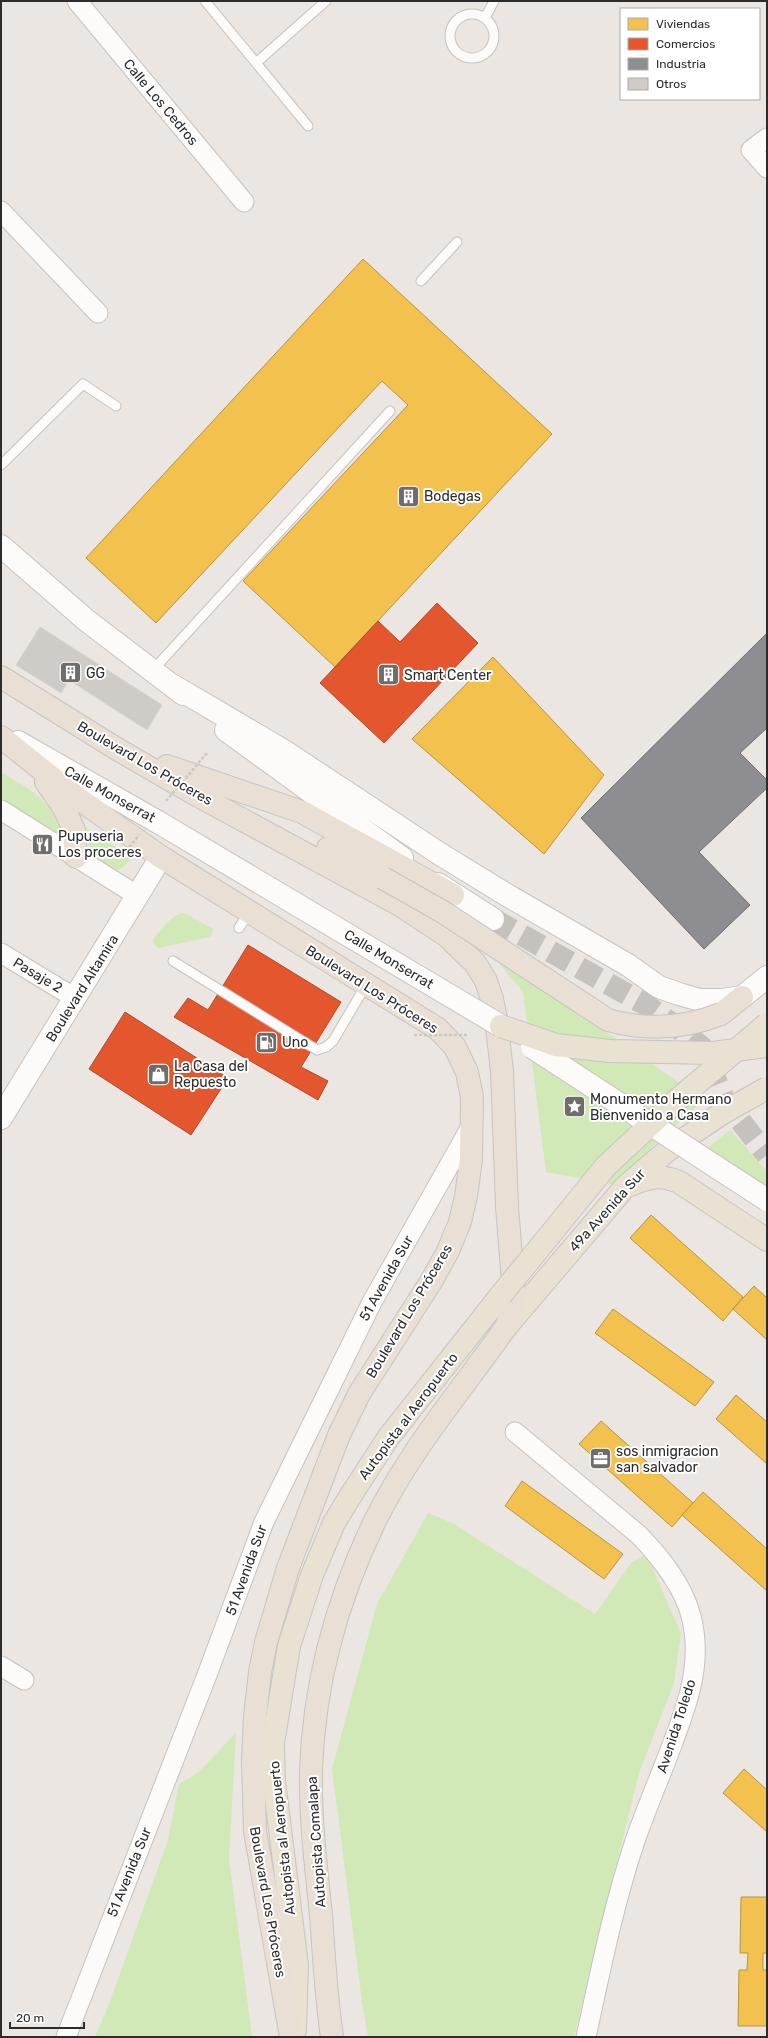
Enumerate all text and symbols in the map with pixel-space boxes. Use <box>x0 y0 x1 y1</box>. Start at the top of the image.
legend <box>620 8 760 100</box>
text: Viviendas <box>656 17 710 31</box>
text: Comercios <box>656 37 715 51</box>
street label: Calle Los Cedros <box>120 56 202 149</box>
text: Industria <box>656 57 706 71</box>
text: Otros <box>656 77 686 91</box>
building icon: Bodegas <box>396 483 422 509</box>
place label: Bodegas <box>424 488 481 505</box>
building icon: GG <box>57 660 83 686</box>
building icon: Smart Center <box>375 662 401 688</box>
place label: GG <box>86 665 105 682</box>
place label: Smart Center <box>404 667 492 684</box>
street label: Boulevard Los Próceres <box>74 718 215 809</box>
street label: Calle Monserrat <box>61 762 159 827</box>
place label: Pupuseria Los proceres <box>58 828 142 861</box>
restaurant icon: Pupuseria Los proceres <box>30 831 56 857</box>
street label: Calle Monserrat <box>341 926 437 993</box>
street label: Boulevard Altamira <box>43 931 122 1045</box>
street label: Boulevard Los Próceres <box>302 942 441 1037</box>
street label: Pasaje 2 <box>10 954 66 997</box>
fuel station icon: Uno <box>254 1029 280 1055</box>
place label: Uno <box>282 1034 308 1051</box>
place label: La Casa del Repuesto <box>174 1058 248 1091</box>
shop icon: La Casa del Repuesto <box>145 1061 171 1087</box>
place label: Monumento Hermano Bienvenido a Casa <box>590 1091 732 1124</box>
place icon: Monumento Hermano Bienvenido a Casa <box>561 1094 587 1120</box>
street label: 49a Avenida Sur <box>566 1165 650 1255</box>
street label: 51 Avenida Sur <box>356 1232 417 1324</box>
street label: Boulevard Los Próceres <box>363 1241 456 1381</box>
street label: Autopista al Aeropuerto <box>355 1349 462 1483</box>
place label: sos inmigracion san salvador <box>616 1443 718 1476</box>
office icon: sos inmigracion san salvador <box>588 1446 614 1472</box>
street label: 51 Avenida Sur <box>222 1522 271 1618</box>
street label: Avenida Toledo <box>653 1677 700 1775</box>
street label: Autopista al Aeropuerto <box>266 1760 299 1916</box>
street label: Autopista Comalapa <box>303 1776 330 1908</box>
street label: 51 Avenida Sur <box>104 1824 155 1920</box>
street label: Boulevard Los Próceres <box>246 1825 289 1979</box>
scale bar <box>10 2004 84 2030</box>
text: 20 m <box>16 2011 44 2025</box>

